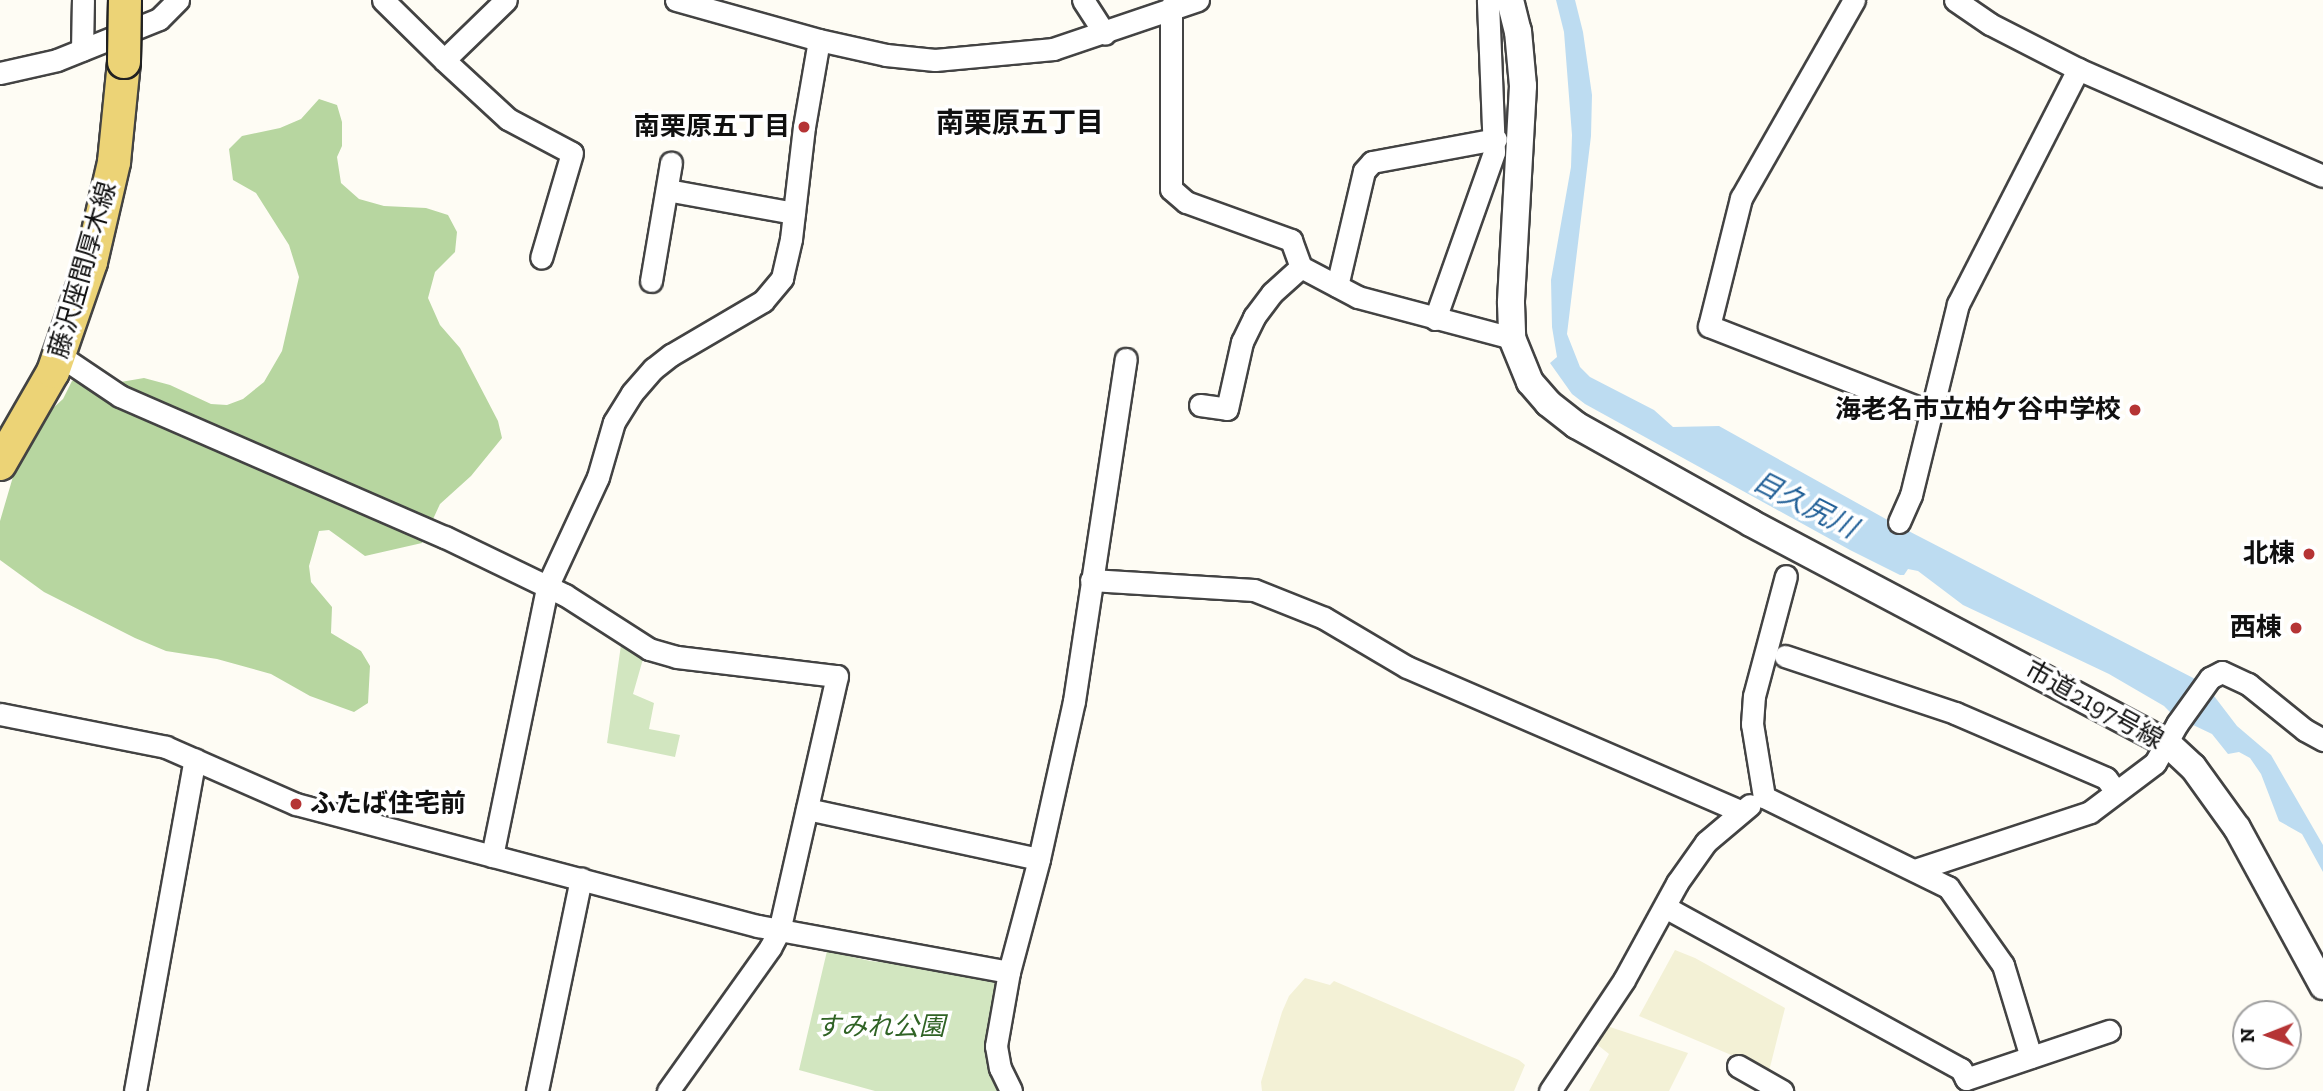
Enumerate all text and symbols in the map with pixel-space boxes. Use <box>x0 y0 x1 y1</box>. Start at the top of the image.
district label: 南栗原五丁目 <box>936 106 1104 140</box>
place label: 南栗原五丁目 <box>634 111 790 143</box>
marker: 南栗原五丁目 <box>796 119 812 135</box>
street label: 藤沢座間厚木線 <box>43 178 123 362</box>
place label: 海老名市立柏ケ谷中学校 <box>1835 394 2121 426</box>
marker: 海老名市立柏ケ谷中学校 <box>2127 402 2143 418</box>
water label: 目久尻川 <box>1747 465 1863 545</box>
place label: 北棟 <box>2243 538 2295 570</box>
marker: 北棟 <box>2301 546 2317 562</box>
place label: 西棟 <box>2230 612 2282 644</box>
marker: 西棟 <box>2288 620 2304 636</box>
street label: 市道2197号線 <box>2019 654 2169 756</box>
place label: ふたば住宅前 <box>310 788 466 820</box>
marker: ふたば住宅前 <box>288 796 304 812</box>
north arrow <box>2232 1000 2302 1070</box>
park label: すみれ公園 <box>815 1011 945 1043</box>
text: N <box>2236 1028 2259 1043</box>

